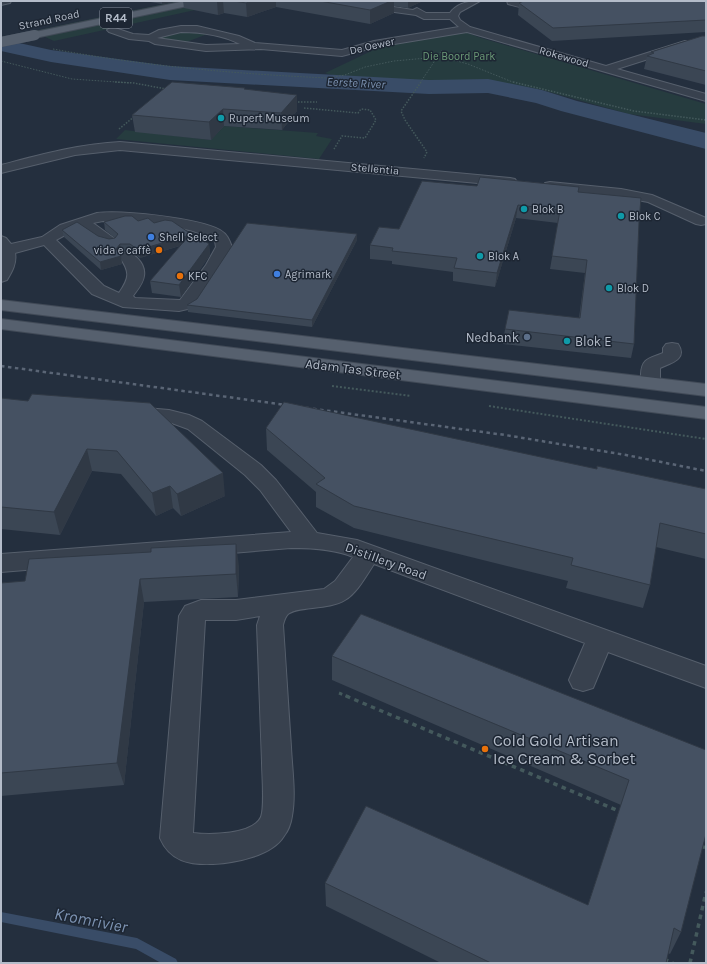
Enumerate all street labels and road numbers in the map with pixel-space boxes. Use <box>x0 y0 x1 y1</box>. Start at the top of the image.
street label: Strand Road <box>17 7 81 33</box>
road number: R44 <box>100 8 132 28</box>
street label: De Oewer <box>348 35 396 57</box>
street label: Rokewood <box>538 44 590 70</box>
street label: Stellentia <box>350 160 400 178</box>
street label: Adam Tas Street <box>305 356 402 382</box>
street label: Distillery Road <box>343 539 429 583</box>

